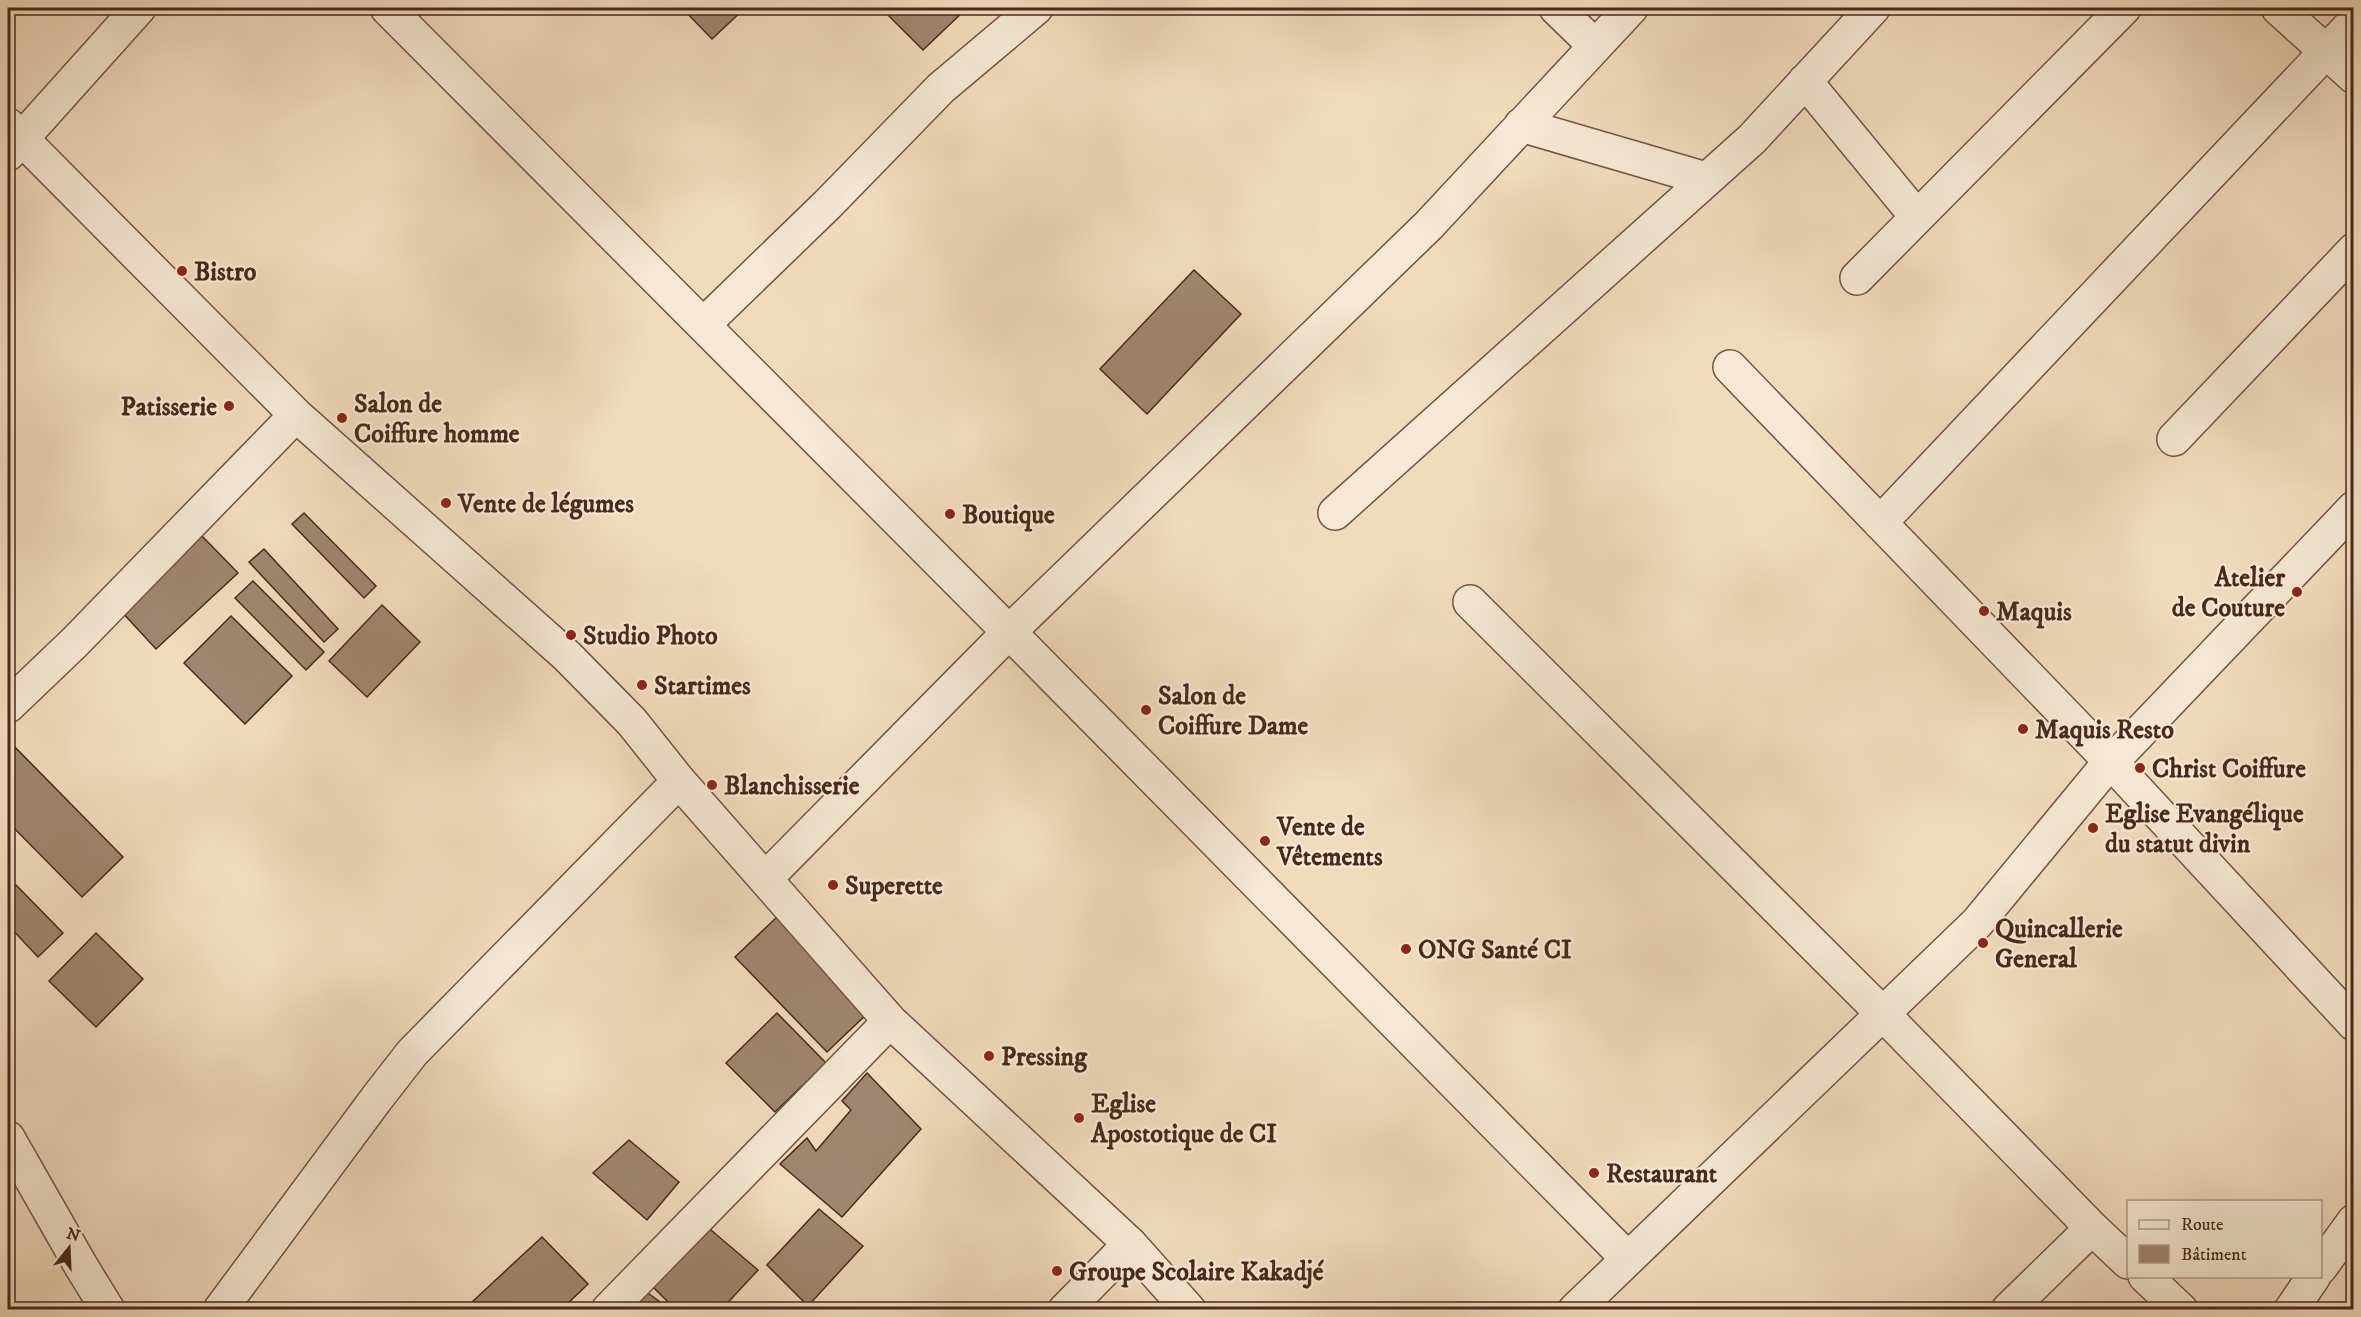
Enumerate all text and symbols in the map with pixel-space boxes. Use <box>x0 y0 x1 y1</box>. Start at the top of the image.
place label: Bistro <box>194 256 257 289</box>
marker: Bistro <box>175 264 189 278</box>
place label: Salon de Coiffure homme <box>354 388 520 451</box>
place label: Patisserie <box>121 391 217 424</box>
marker: Patisserie <box>222 399 236 413</box>
marker: Salon de Coiffure homme <box>335 411 349 425</box>
place label: Vente de légumes <box>457 488 634 521</box>
marker: Vente de légumes <box>439 496 453 510</box>
place label: Boutique <box>962 499 1055 532</box>
marker: Boutique <box>943 507 957 521</box>
place label: Atelier de Couture <box>2172 562 2285 625</box>
marker: Atelier de Couture <box>2290 585 2304 599</box>
place label: Maquis <box>1996 596 2072 629</box>
marker: Maquis <box>1977 604 1991 618</box>
place label: Studio Photo <box>583 620 718 653</box>
marker: Studio Photo <box>564 628 578 642</box>
place label: Startimes <box>654 670 751 703</box>
marker: Startimes <box>635 678 649 692</box>
place label: Salon de Coiffure Dame <box>1158 680 1309 743</box>
marker: Salon de Coiffure Dame <box>1139 703 1153 717</box>
place label: Maquis Resto <box>2035 714 2174 747</box>
marker: Maquis Resto <box>2016 722 2030 736</box>
place label: Christ Coiffure <box>2152 753 2306 786</box>
marker: Christ Coiffure <box>2133 761 2147 775</box>
place label: Blanchisserie <box>724 770 860 803</box>
marker: Blanchisserie <box>705 778 719 792</box>
place label: Eglise Evangélique du statut divin <box>2105 798 2304 861</box>
place label: Vente de Vêtements <box>1276 811 1383 874</box>
marker: Eglise Evangélique du statut divin <box>2086 821 2100 835</box>
marker: Vente de Vêtements <box>1258 834 1272 848</box>
place label: Superette <box>845 870 943 903</box>
marker: Superette <box>826 878 840 892</box>
place label: Quincallerie General <box>1995 913 2123 976</box>
place label: ONG Santé CI <box>1418 934 1572 967</box>
marker: Quincallerie General <box>1976 936 1990 950</box>
marker: ONG Santé CI <box>1399 942 1413 956</box>
place label: Pressing <box>1001 1041 1088 1074</box>
marker: Pressing <box>982 1049 996 1063</box>
place label: Eglise Apostotique de CI <box>1090 1088 1277 1151</box>
marker: Eglise Apostotique de CI <box>1072 1111 1086 1125</box>
place label: Restaurant <box>1606 1158 1718 1191</box>
marker: Restaurant <box>1587 1166 1601 1180</box>
legend <box>2127 1200 2322 1278</box>
text: Route <box>2181 1214 2224 1236</box>
north arrow <box>39 1218 99 1278</box>
text: N <box>64 1223 83 1246</box>
text: Bâtiment <box>2181 1244 2247 1266</box>
place label: Groupe Scolaire Kakadjé <box>1069 1256 1325 1289</box>
marker: Groupe Scolaire Kakadjé <box>1050 1264 1064 1278</box>

